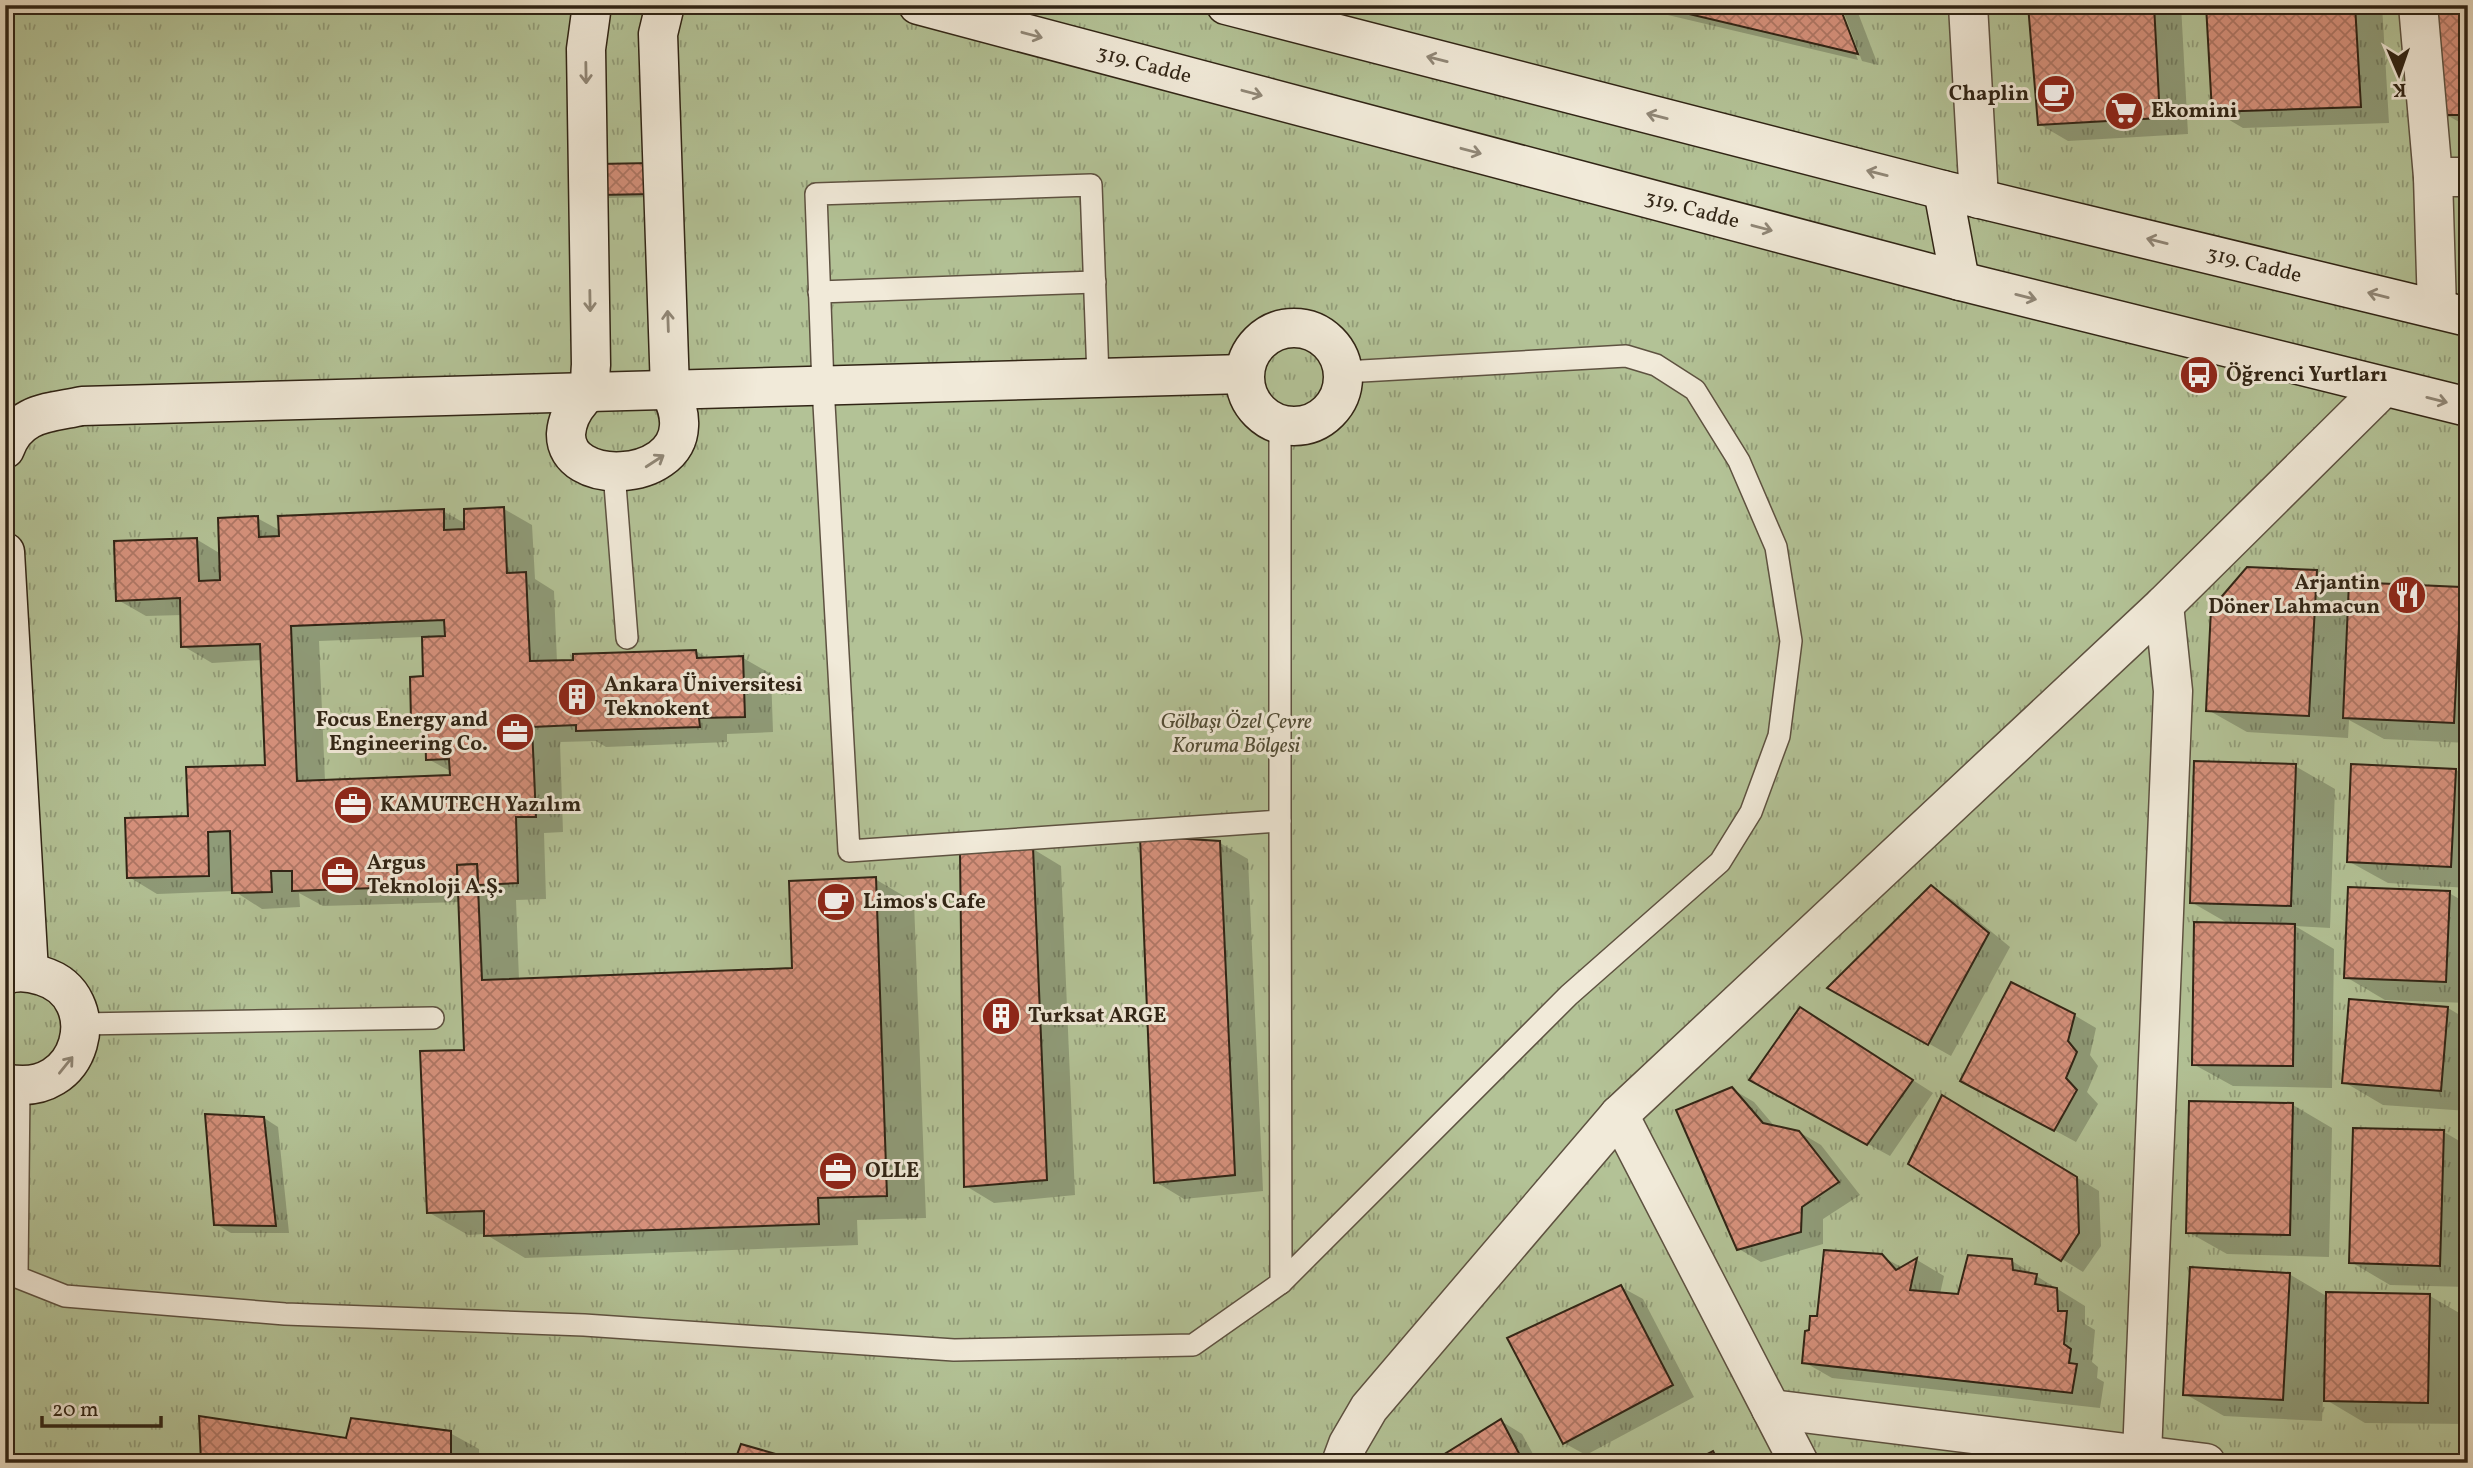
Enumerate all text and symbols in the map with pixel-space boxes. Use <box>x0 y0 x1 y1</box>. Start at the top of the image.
one-way arrow <box>1020 29 1042 42</box>
street label: 319. Cadde <box>1093 38 1195 92</box>
north arrow <box>2364 38 2434 108</box>
one-way arrow <box>1426 52 1449 65</box>
one-way arrow <box>579 61 593 84</box>
cafe icon: Chaplin <box>2035 73 2077 115</box>
text: K <box>2392 76 2407 102</box>
place label: Chaplin <box>1949 80 2029 109</box>
one-way arrow <box>1240 87 1262 100</box>
supermarket icon: Ekomini <box>2103 90 2145 132</box>
place label: Ekomini <box>2151 97 2237 126</box>
one-way arrow <box>1646 109 1669 122</box>
one-way arrow <box>1460 146 1482 159</box>
one-way arrow <box>1866 166 1889 179</box>
street label: 319. Cadde <box>1641 183 1743 237</box>
one-way arrow <box>1751 223 1773 236</box>
one-way arrow <box>2146 234 2168 247</box>
street label: 319. Cadde <box>2204 239 2305 291</box>
one-way arrow <box>2367 288 2390 301</box>
one-way arrow <box>583 289 596 312</box>
one-way arrow <box>2014 291 2037 304</box>
one-way arrow <box>661 310 674 333</box>
bus stop icon: Öğrenci Yurtları <box>2178 354 2220 396</box>
place label: Öğrenci Yurtları <box>2226 361 2387 390</box>
one-way arrow <box>2425 394 2448 407</box>
one-way arrow <box>645 454 664 469</box>
place label: Arjantin Döner Lahmacun <box>2208 569 2380 622</box>
restaurant icon: Arjantin Döner Lahmacun <box>2386 574 2428 616</box>
place label: Ankara Üniversitesi Teknokent <box>604 671 803 724</box>
building icon: Ankara Üniversitesi Teknokent <box>556 676 598 718</box>
place label: Focus Energy and Engineering Co. <box>316 706 488 759</box>
park label: Gölbaşı Özel Çevre Koruma Bölgesi <box>1160 708 1312 761</box>
office icon: Focus Energy and Engineering Co. <box>494 711 536 753</box>
office icon: KAMUTECH Yazılım <box>332 784 374 826</box>
place label: KAMUTECH Yazılım <box>380 791 581 820</box>
place label: Argus Teknoloji A.Ş. <box>367 849 504 902</box>
office icon: Argus Teknoloji A.Ş. <box>319 854 361 896</box>
cafe icon: Limos's Cafe <box>815 881 857 923</box>
place label: Limos's Cafe <box>863 888 986 917</box>
building icon: Turksat ARGE <box>980 995 1022 1037</box>
place label: Turksat ARGE <box>1028 1002 1166 1031</box>
one-way arrow <box>58 1057 73 1075</box>
office icon: OLLE <box>817 1150 859 1192</box>
place label: OLLE <box>865 1157 919 1186</box>
scale bar <box>42 1384 161 1428</box>
text: 20 m <box>52 1396 98 1425</box>

